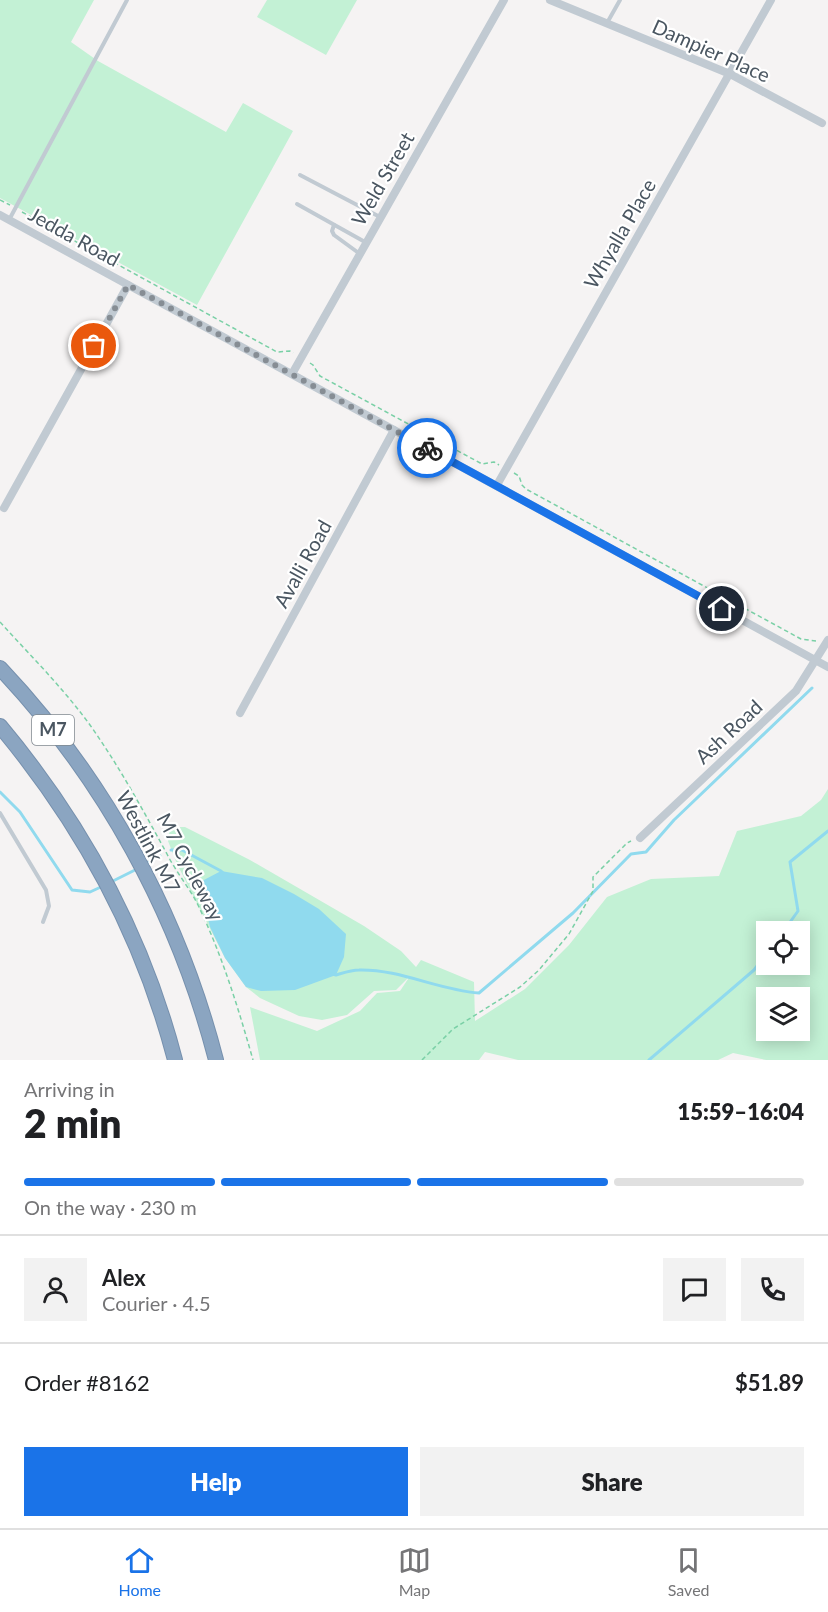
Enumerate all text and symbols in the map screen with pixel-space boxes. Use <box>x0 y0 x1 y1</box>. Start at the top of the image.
street label: Dampier Place <box>649 13 774 87</box>
street label: Weld Street <box>346 128 418 229</box>
street label: Whyalla Place <box>578 174 660 293</box>
street label: Jedda Road <box>25 201 124 271</box>
pin <box>68 320 119 371</box>
icon: bag <box>77 329 110 362</box>
courier <box>397 418 457 478</box>
icon: bike <box>411 432 444 465</box>
street label: Avalli Road <box>268 515 336 612</box>
pin <box>696 583 747 634</box>
icon: home <box>705 592 738 625</box>
street label: Ash Road <box>690 694 767 768</box>
road number: M7 <box>32 715 74 745</box>
street label: Westlink M7 <box>112 786 186 897</box>
street label: M7 Cycleway <box>152 809 230 925</box>
map controls <box>756 921 810 1041</box>
button: locate <box>756 921 810 975</box>
button: layers <box>756 987 810 1041</box>
text: Arriving in <box>24 1077 115 1101</box>
text: 15:59–16:04 <box>678 1098 804 1125</box>
text: 2 min <box>24 1100 121 1146</box>
text: On the way · 230 m <box>24 1195 197 1219</box>
button: person <box>24 1258 87 1321</box>
button: chat <box>663 1258 726 1321</box>
button: phone <box>741 1258 804 1321</box>
text: Alex <box>102 1264 146 1291</box>
text: Courier · 4.5 <box>102 1291 211 1315</box>
text: Order #8162 <box>24 1369 150 1396</box>
text: $51.89 <box>735 1369 804 1396</box>
button: Help <box>24 1447 408 1516</box>
button: Share <box>420 1447 804 1516</box>
tab: Home <box>118 1544 161 1599</box>
tab: Map <box>398 1544 431 1599</box>
tab: Saved <box>668 1544 710 1599</box>

